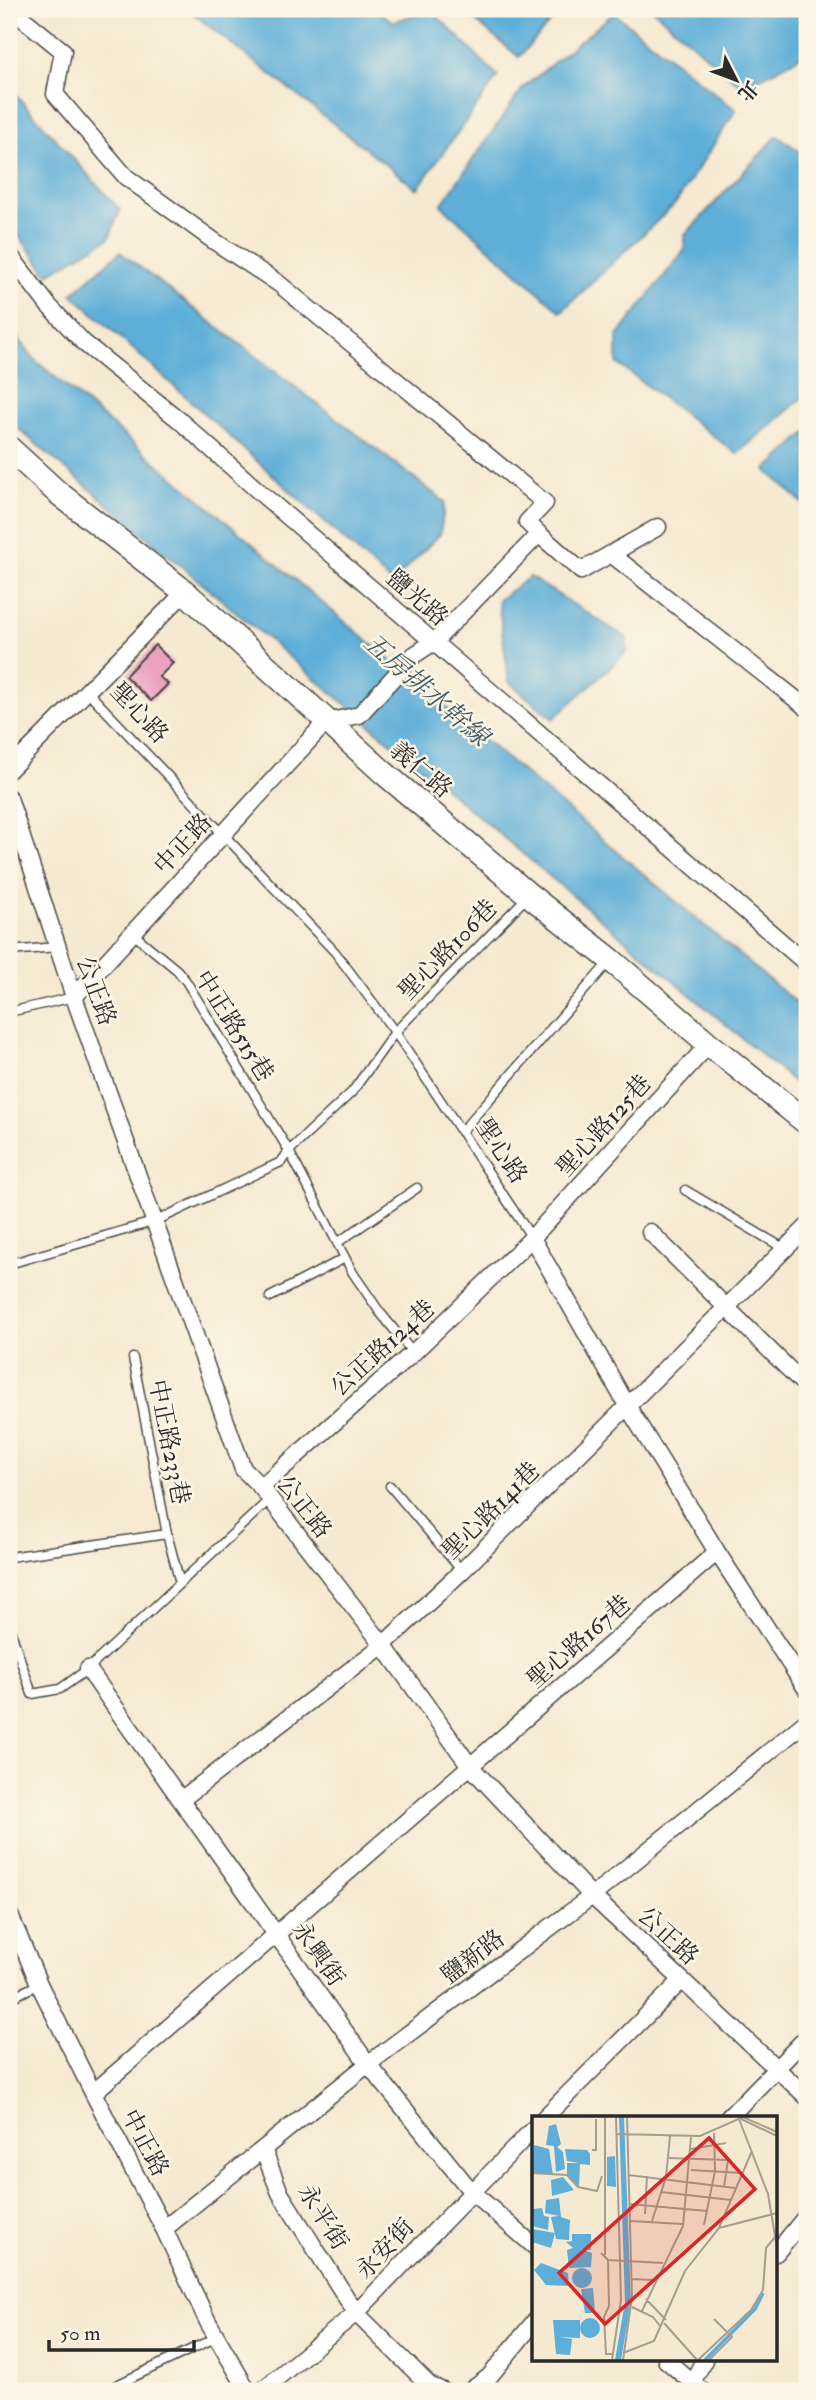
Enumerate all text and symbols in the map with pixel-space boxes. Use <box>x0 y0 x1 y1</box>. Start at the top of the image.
north arrow <box>700 46 770 116</box>
text: 北 <box>733 76 763 106</box>
street label: 鹽光路 <box>380 563 454 633</box>
water label: 五房排水幹線 <box>357 627 498 755</box>
street label: 聖心路 <box>103 676 175 750</box>
street label: 義仁路 <box>383 735 459 805</box>
street label: 中正路 <box>147 807 219 881</box>
street label: 聖心路106巷 <box>392 893 504 1007</box>
street label: 公正路 <box>69 952 123 1030</box>
street label: 中正路515巷 <box>188 965 280 1087</box>
street label: 聖心路125巷 <box>550 1068 658 1184</box>
street label: 聖心路 <box>468 1112 534 1190</box>
street label: 公正路124巷 <box>324 1293 442 1403</box>
street label: 中正路233巷 <box>142 1377 196 1507</box>
street label: 聖心路141巷 <box>435 1455 547 1567</box>
street label: 公正路 <box>270 1469 338 1545</box>
street label: 聖心路167巷 <box>521 1588 637 1696</box>
street label: 公正路 <box>631 1900 705 1972</box>
street label: 永興街 <box>285 1916 351 1992</box>
street label: 鹽新路 <box>435 1923 511 1991</box>
street label: 中正路 <box>114 2104 176 2182</box>
inset map <box>532 2116 778 2362</box>
street label: 永平街 <box>291 2178 355 2256</box>
street label: 永安街 <box>349 2212 421 2286</box>
scale bar <box>49 2309 194 2353</box>
text: 50 m <box>60 2320 101 2347</box>

